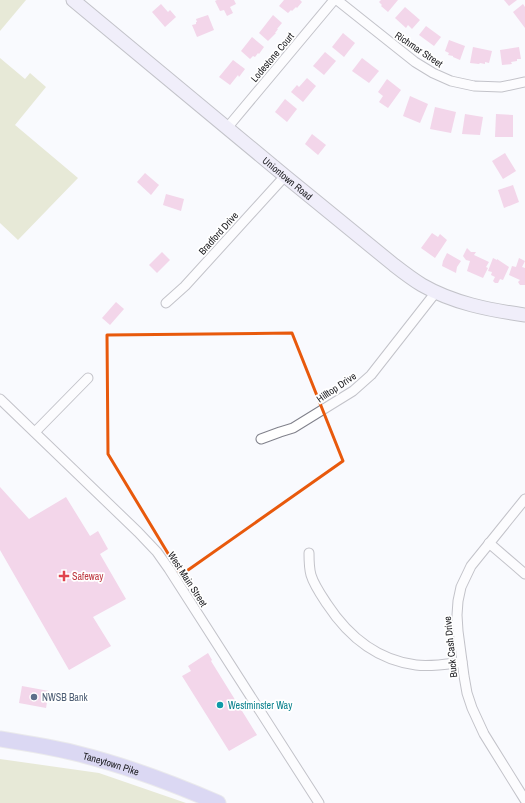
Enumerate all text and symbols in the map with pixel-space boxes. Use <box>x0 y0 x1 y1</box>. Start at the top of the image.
street label: Lodestone Court <box>248 29 297 85</box>
street label: Richmar Street <box>392 29 446 71</box>
street label: Uniontown Road <box>260 154 315 203</box>
street label: Bradford Drive <box>196 209 241 257</box>
street label: Hilltop Drive <box>314 369 359 405</box>
street label: West Main Street <box>165 549 211 610</box>
place label: Safeway <box>72 570 104 583</box>
marker: Safeway <box>59 571 69 581</box>
street label: Buck Cash Drive <box>441 615 460 678</box>
place label: NWSB Bank <box>42 691 88 704</box>
marker: NWSB Bank <box>29 692 39 702</box>
place label: Westminster Way <box>228 699 293 712</box>
marker: Westminster Way <box>215 700 225 710</box>
street label: Taneytown Pike <box>82 749 141 779</box>

